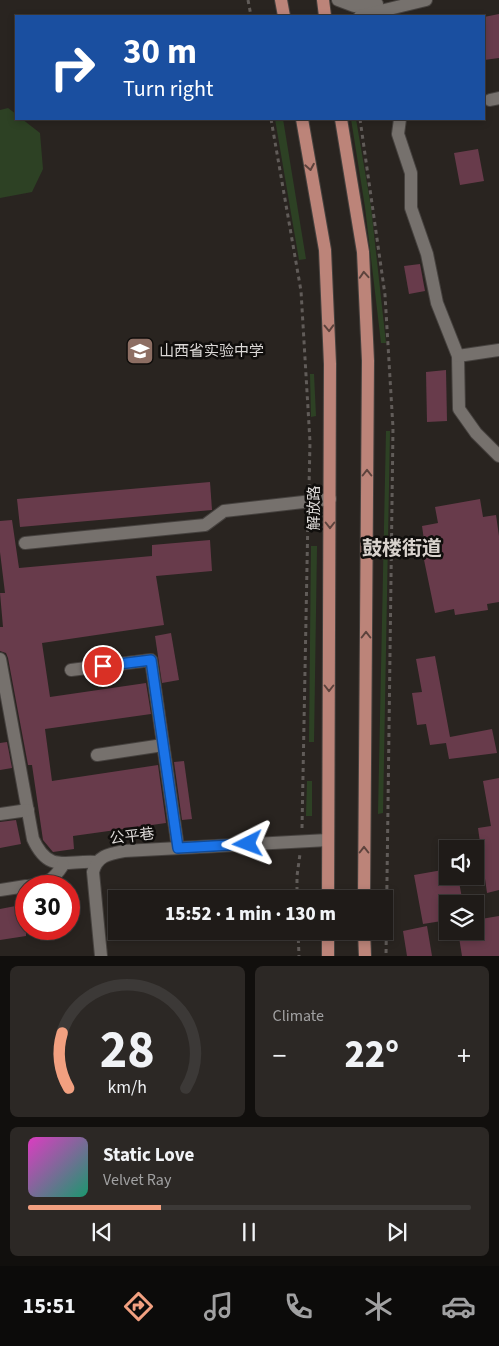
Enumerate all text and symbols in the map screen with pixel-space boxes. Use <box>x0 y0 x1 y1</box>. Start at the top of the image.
text: 30 m <box>123 27 197 77</box>
icon: right <box>40 35 105 100</box>
text: Turn right <box>123 73 213 105</box>
one-way arrow <box>305 162 315 171</box>
one-way arrow <box>359 271 370 279</box>
one-way arrow <box>324 324 335 332</box>
school or university icon: 山西省实验中学 <box>125 336 155 366</box>
place label: 山西省实验中学 <box>159 341 264 362</box>
one-way arrow <box>362 468 372 476</box>
street label: 解放路 <box>304 485 325 531</box>
one-way arrow <box>325 522 335 530</box>
district label: 鼓楼街道 <box>362 535 442 563</box>
one-way arrow <box>361 631 371 638</box>
pin <box>82 645 124 687</box>
icon: arrive <box>89 652 117 680</box>
one-way arrow <box>324 684 334 692</box>
position arrow <box>221 817 273 869</box>
street label: 公平巷 <box>108 823 156 850</box>
map controls <box>439 840 484 940</box>
button: sound <box>439 840 484 885</box>
one-way arrow <box>359 846 369 854</box>
speed limit sign: 30 <box>15 875 80 940</box>
button: layers <box>439 895 484 940</box>
text: 15:52 · 1 min · 130 m <box>165 901 336 928</box>
text: Climate <box>273 1005 324 1027</box>
text: 28 <box>100 1014 155 1088</box>
text: 22° <box>344 1028 399 1082</box>
text: − <box>273 1036 286 1076</box>
text: + <box>457 1036 471 1076</box>
text: km/h <box>107 1075 147 1100</box>
text: Static Love <box>103 1142 194 1169</box>
text: Velvet Ray <box>103 1169 171 1191</box>
icon: previous <box>88 1218 116 1246</box>
icon: pause <box>235 1218 263 1246</box>
icon: next <box>383 1218 411 1246</box>
icon: directions <box>121 1289 156 1324</box>
icon: music <box>201 1289 236 1324</box>
icon: phone <box>281 1289 316 1324</box>
icon: climate <box>361 1289 396 1324</box>
icon: car <box>441 1289 476 1324</box>
text: 15:51 <box>23 1290 76 1322</box>

